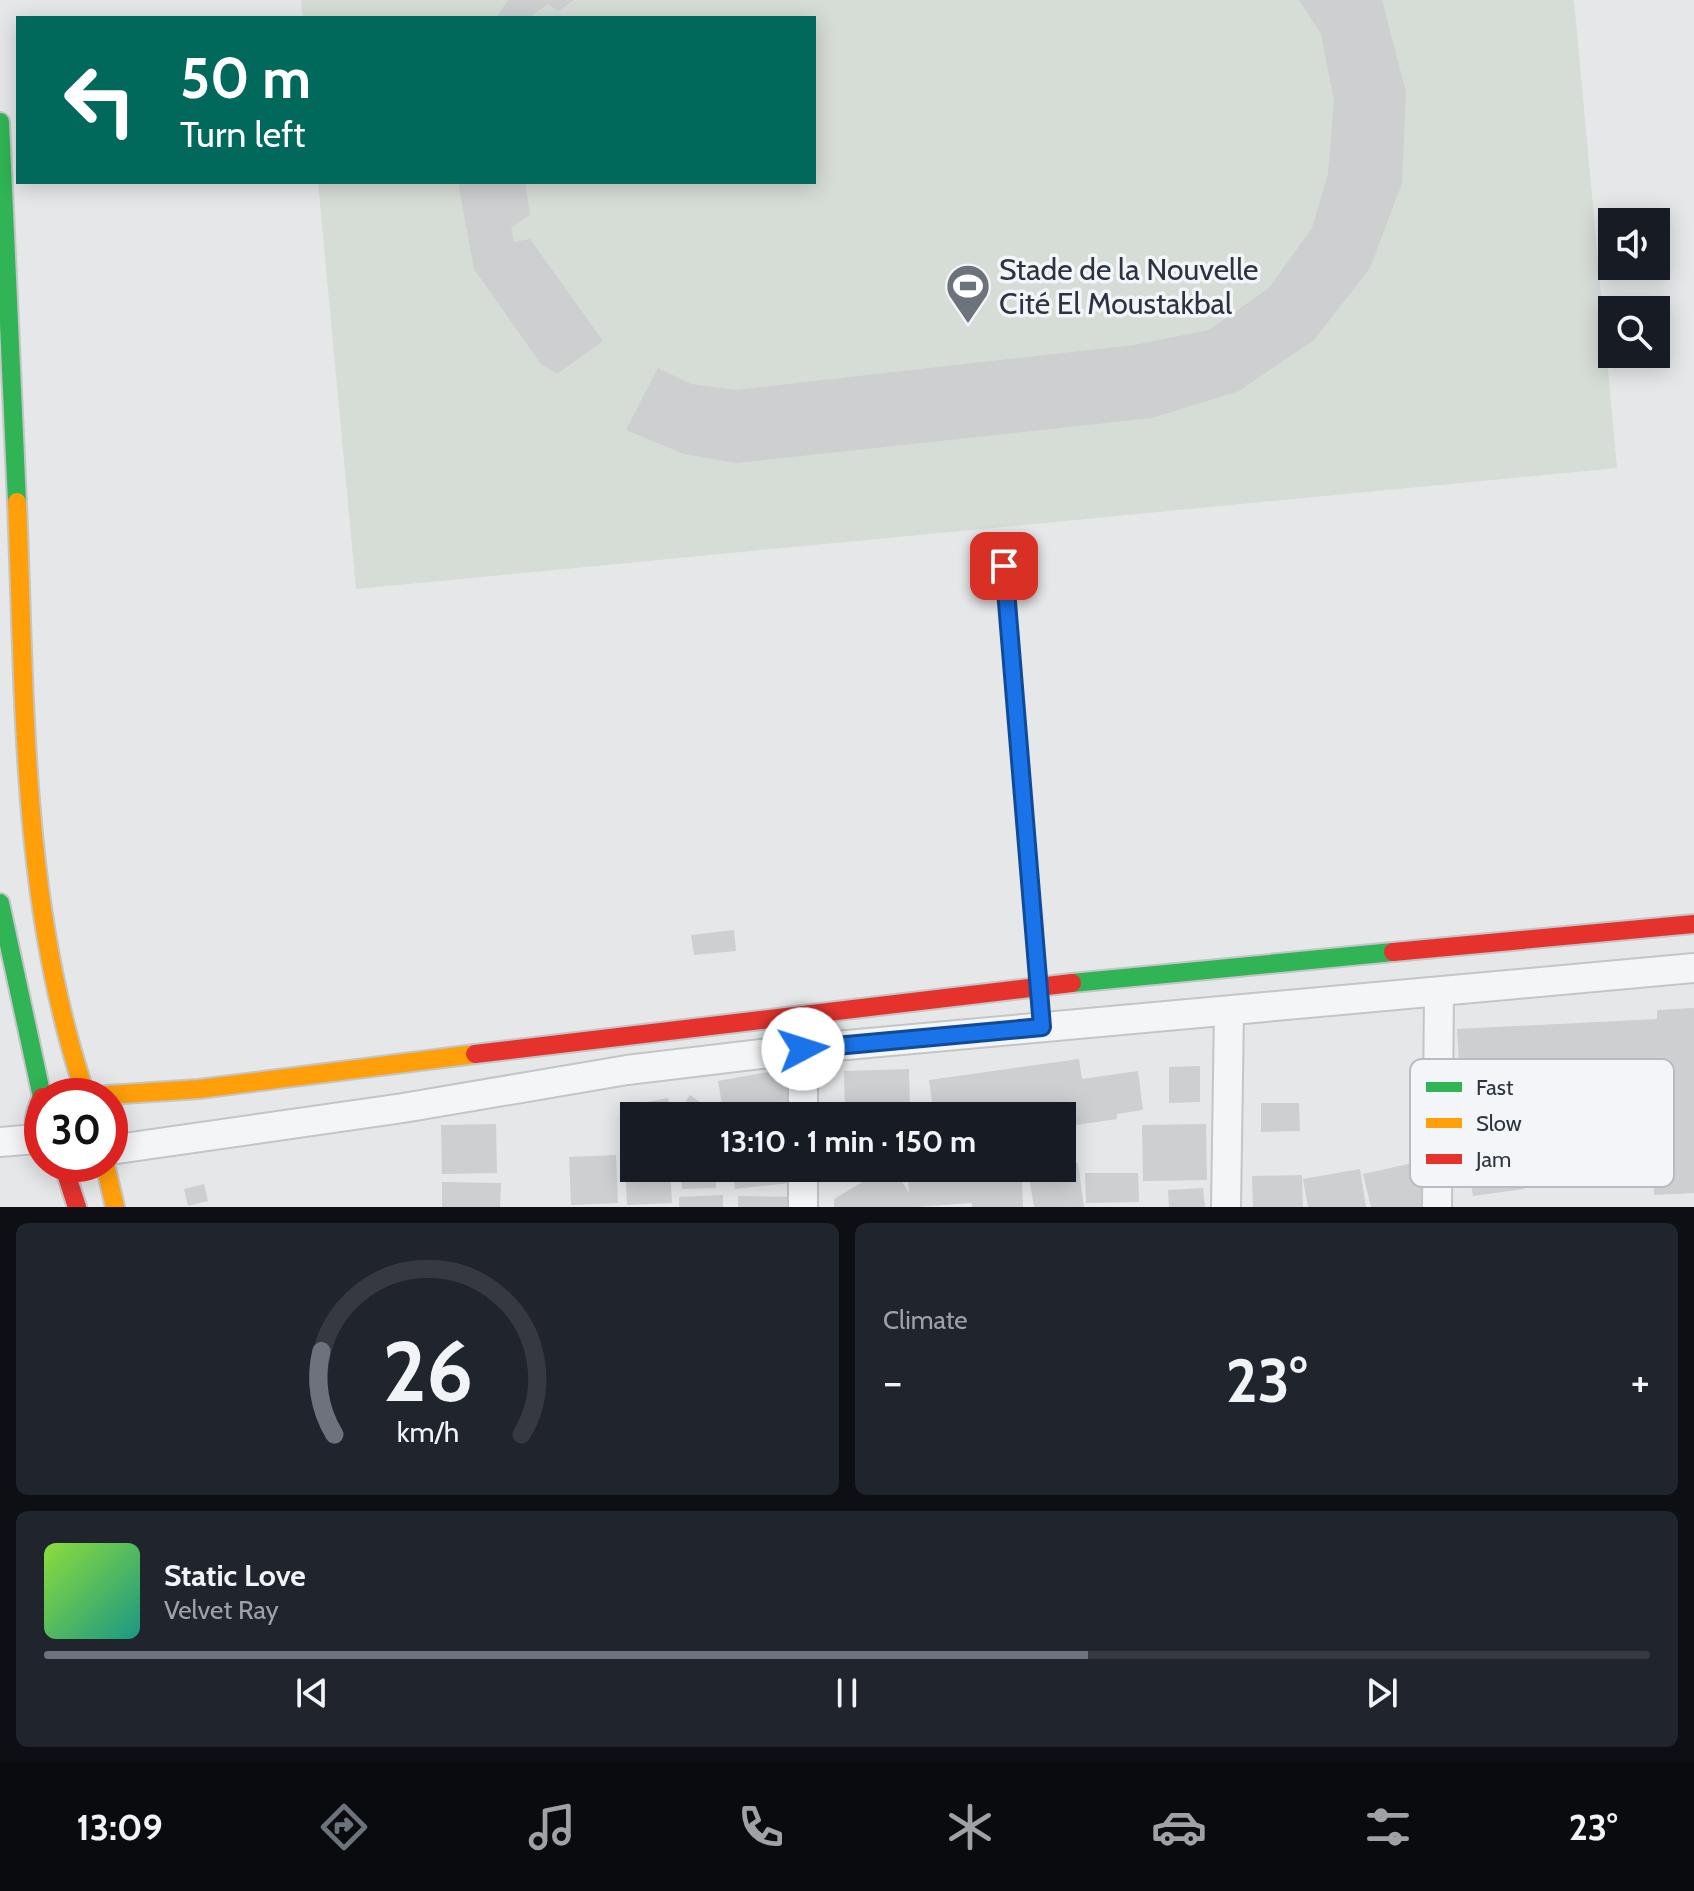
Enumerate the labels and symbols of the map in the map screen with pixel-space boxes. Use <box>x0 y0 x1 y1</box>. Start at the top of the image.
place label: Stade de la Nouvelle Cité El Moustakbal <box>999 251 1258 322</box>
sports icon: Stade de la Nouvelle Cité El Moustakbal <box>944 262 992 325</box>
pin <box>970 532 1038 600</box>
position arrow <box>761 1007 845 1091</box>
legend <box>1410 1059 1674 1187</box>
text: Fast <box>1476 1074 1514 1101</box>
speed limit sign: 30 <box>24 1078 128 1182</box>
text: Slow <box>1476 1110 1522 1137</box>
text: Jam <box>1475 1146 1511 1173</box>

